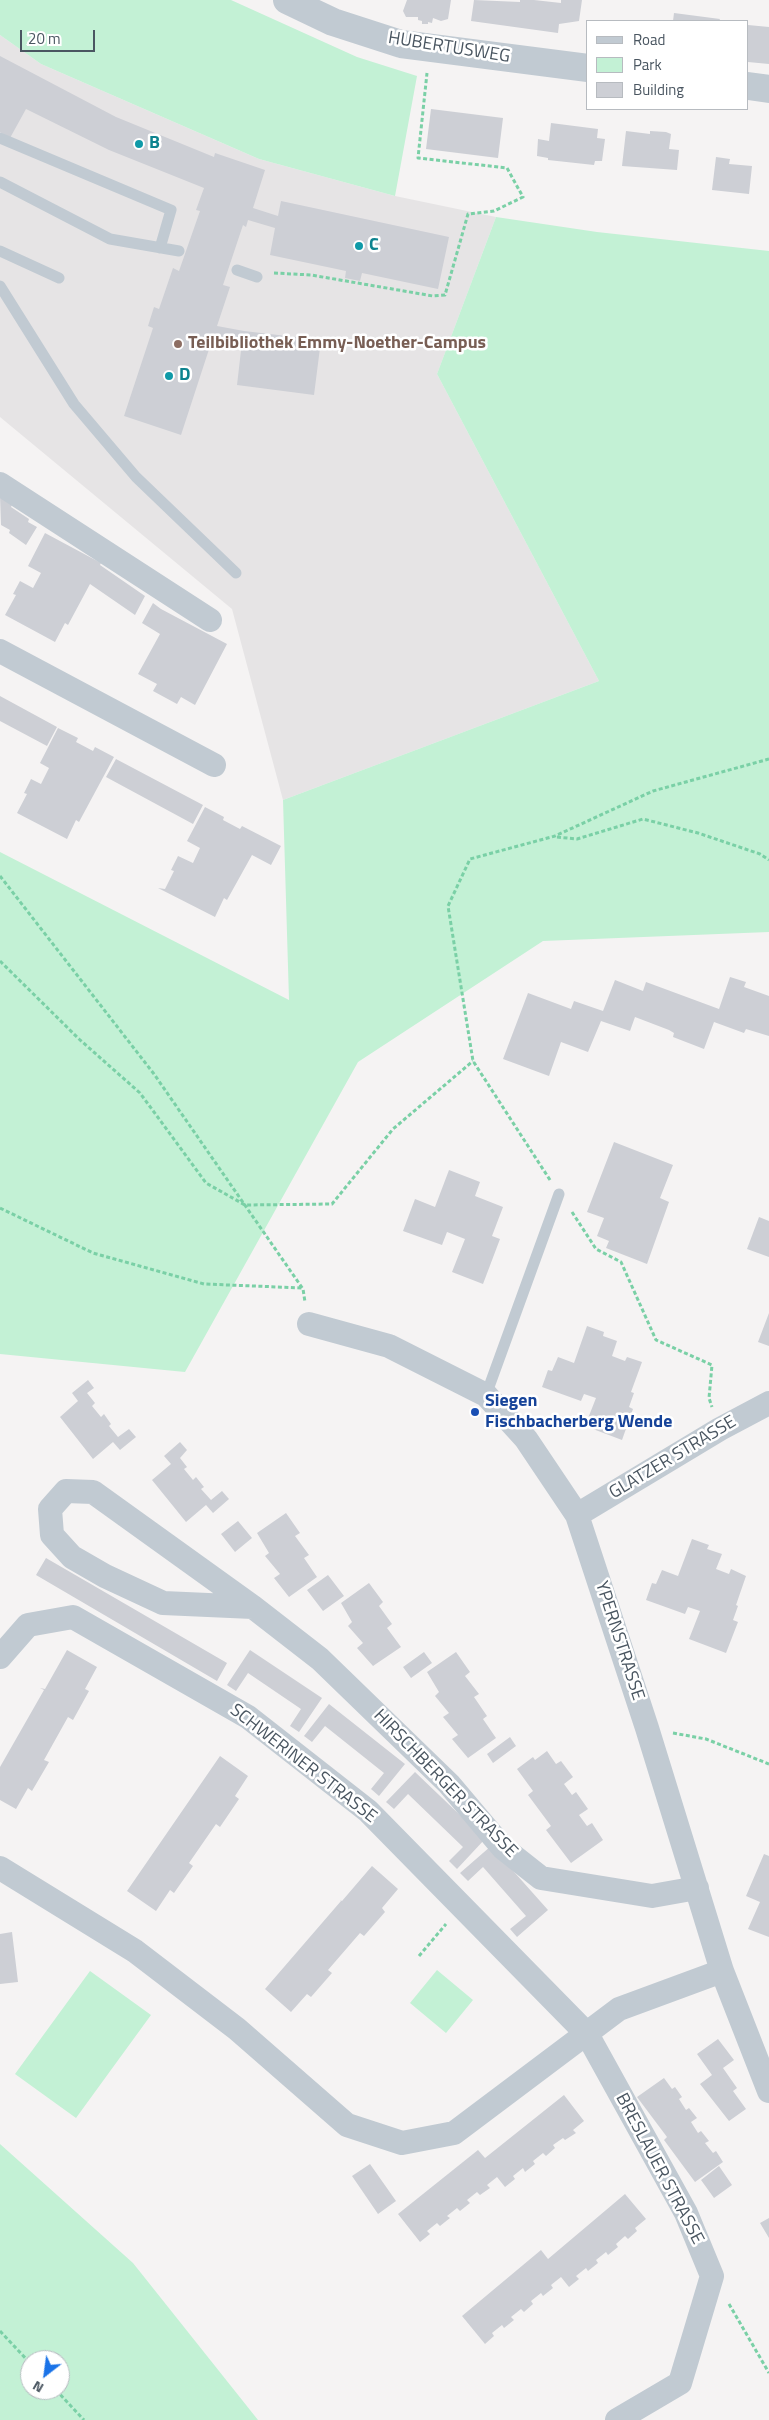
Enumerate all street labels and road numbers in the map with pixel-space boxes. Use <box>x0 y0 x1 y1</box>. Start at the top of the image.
street label: HUBERTUSWEG <box>386 28 512 68</box>
street label: GLATZER STRASSE <box>606 1412 740 1504</box>
street label: YPERNSTRASSE <box>590 1579 648 1703</box>
street label: SCHWERINER STRASSE <box>225 1700 381 1828</box>
street label: HIRSCHBERGER STRASSE <box>369 1705 521 1863</box>
street label: BRESLAUER STRASSE <box>610 2090 708 2248</box>

